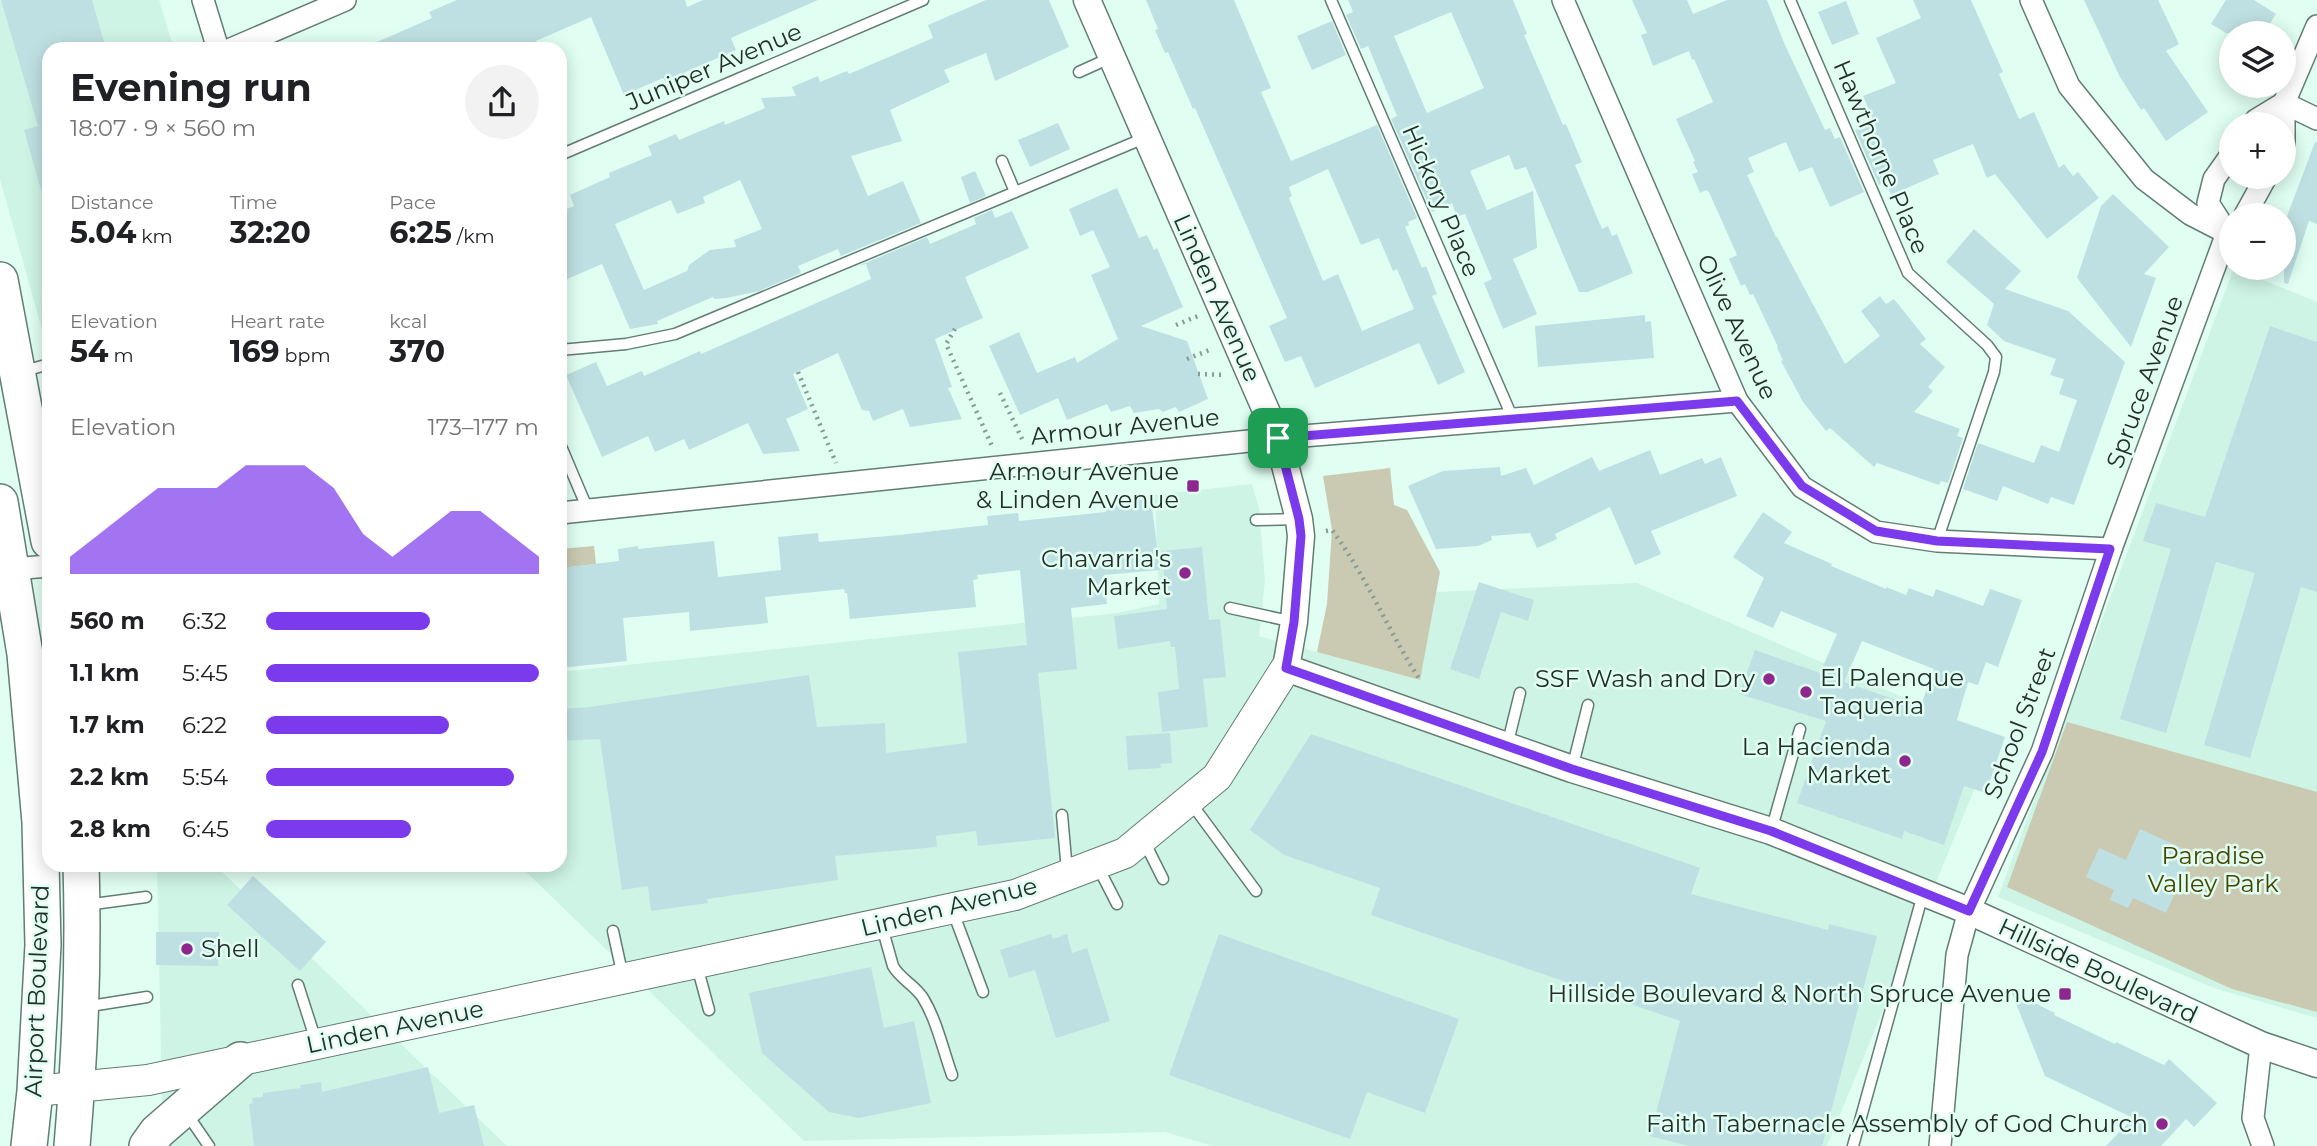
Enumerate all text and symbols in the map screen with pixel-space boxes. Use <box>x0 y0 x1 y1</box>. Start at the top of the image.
street label: Juniper Avenue <box>621 16 806 117</box>
map controls <box>2219 21 2296 280</box>
button: layers <box>2219 21 2296 98</box>
street label: Hawthorne Place <box>1828 56 1935 258</box>
text: Evening run <box>70 64 312 111</box>
button: share <box>465 65 539 139</box>
button: + <box>2219 112 2296 189</box>
text: 18:07 · 9 × 560 m <box>70 114 256 142</box>
street label: Hickory Place <box>1396 120 1487 281</box>
text: Distance <box>70 191 153 214</box>
text: Time <box>230 191 277 214</box>
text: Pace <box>389 191 436 214</box>
button: − <box>2219 203 2296 280</box>
street label: Linden Avenue <box>1167 209 1267 386</box>
text: 5.04 <box>70 214 136 251</box>
text: 32:20 <box>230 214 311 251</box>
text: 6:25 <box>389 214 452 251</box>
text: km <box>136 225 173 248</box>
text: /km <box>452 225 495 248</box>
street label: Olive Avenue <box>1691 249 1784 404</box>
street label: Spruce Avenue <box>2100 292 2189 472</box>
text: Elevation <box>70 310 158 333</box>
text: Heart rate <box>230 310 325 333</box>
text: kcal <box>389 310 427 333</box>
text: 54 <box>70 333 109 370</box>
text: 169 <box>230 333 280 370</box>
text: 370 <box>389 333 445 370</box>
text: m <box>109 344 134 367</box>
text: bpm <box>280 344 331 367</box>
street label: Armour Avenue <box>1029 402 1221 451</box>
pin <box>1248 408 1308 468</box>
text: Elevation <box>70 413 176 441</box>
text: 173–177 m <box>427 413 539 441</box>
icon: arrive <box>1259 419 1297 457</box>
place label: Armour Avenue & Linden Avenue <box>976 457 1179 514</box>
marker: Armour Avenue & Linden Avenue <box>1185 478 1201 494</box>
place label: Chavarria's Market <box>1041 544 1171 601</box>
marker: Chavarria's Market <box>1177 565 1193 581</box>
text: 560 m <box>70 607 145 635</box>
text: 6:32 <box>182 607 227 635</box>
street label: School Street <box>1977 643 2062 803</box>
text: 1.1 km <box>70 659 139 687</box>
text: 5:45 <box>182 659 228 687</box>
place label: El Palenque Taqueria <box>1820 663 1964 720</box>
place label: SSF Wash and Dry <box>1535 664 1755 693</box>
marker: SSF Wash and Dry <box>1761 671 1777 687</box>
marker: El Palenque Taqueria <box>1798 684 1814 700</box>
text: 1.7 km <box>70 711 145 739</box>
text: 6:22 <box>182 711 227 739</box>
place label: La Hacienda Market <box>1742 732 1891 789</box>
marker: La Hacienda Market <box>1897 753 1913 769</box>
text: 2.2 km <box>70 763 149 791</box>
text: 5:54 <box>182 763 228 791</box>
text: 2.8 km <box>70 815 151 843</box>
text: 6:45 <box>182 815 229 843</box>
park label: Paradise Valley Park <box>2148 841 2279 898</box>
street label: Linden Avenue <box>858 871 1040 942</box>
street label: Airport Boulevard <box>18 884 55 1098</box>
street label: Hillside Boulevard <box>1994 912 2202 1029</box>
place label: Shell <box>201 934 259 963</box>
marker: Shell <box>179 941 195 957</box>
place label: Hillside Boulevard & North Spruce Avenue <box>1548 979 2051 1008</box>
marker: Hillside Boulevard & North Spruce Avenue <box>2057 986 2073 1002</box>
street label: Linden Avenue <box>304 994 486 1059</box>
place label: Faith Tabernacle Assembly of God Church <box>1646 1109 2148 1138</box>
marker: Faith Tabernacle Assembly of God Church <box>2154 1116 2170 1132</box>

